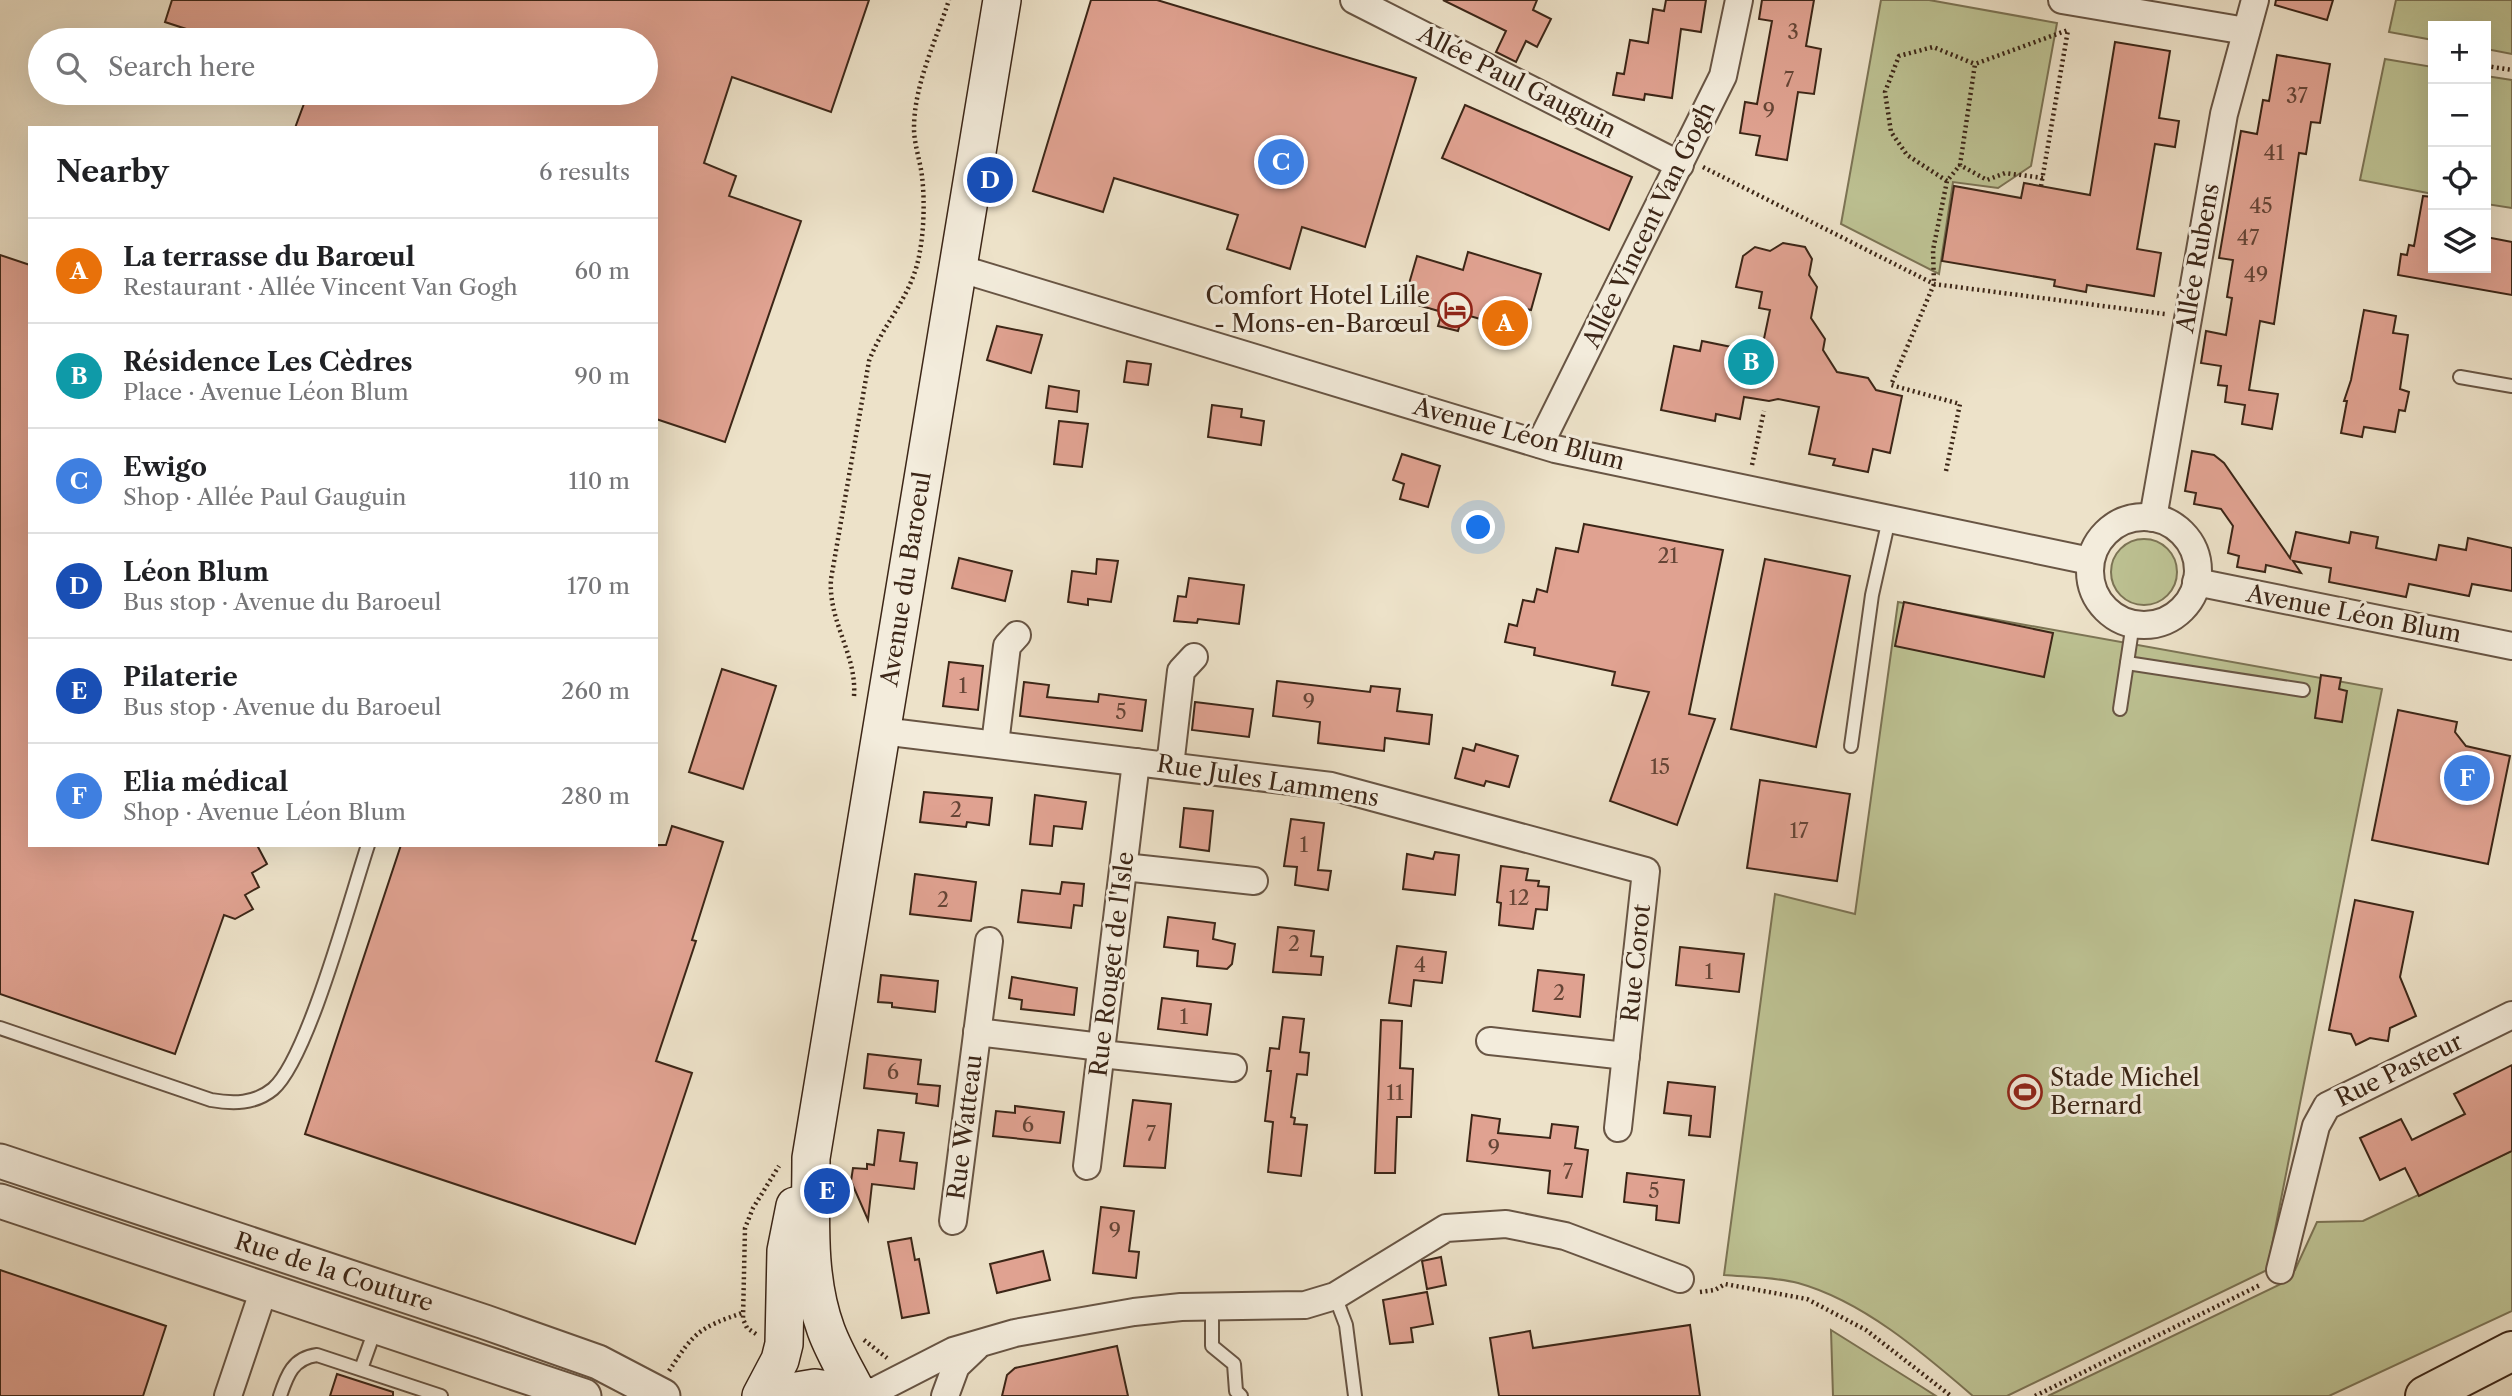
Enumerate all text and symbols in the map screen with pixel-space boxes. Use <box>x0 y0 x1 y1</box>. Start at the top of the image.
street label: Allée Paul Gauguin <box>1412 19 1621 144</box>
house number: 3 <box>1787 19 1799 44</box>
map controls <box>2428 21 2491 273</box>
button: + <box>2428 21 2491 84</box>
search box <box>28 28 658 105</box>
icon: search <box>52 48 90 86</box>
text: Search here <box>108 51 255 83</box>
house number: 7 <box>1784 67 1795 92</box>
house number: 37 <box>2286 83 2309 108</box>
button: − <box>2428 84 2491 147</box>
street label: Allée Vincent Van Gogh <box>1576 97 1721 353</box>
house number: 9 <box>1763 98 1775 123</box>
pin: C <box>1258 136 1304 188</box>
house number: 41 <box>2264 140 2285 165</box>
button: locate <box>2428 147 2491 210</box>
text: Nearby <box>56 153 169 190</box>
pin: D <box>967 154 1013 206</box>
text: 6 results <box>539 158 630 186</box>
street label: Allée Rubens <box>2170 181 2225 336</box>
house number: 45 <box>2249 193 2273 218</box>
button: layers <box>2428 210 2491 273</box>
house number: 47 <box>2237 225 2260 250</box>
text: La terrasse du Barœul <box>123 241 415 273</box>
text: A <box>70 257 88 285</box>
text: 60 m <box>574 257 630 285</box>
house number: 49 <box>2244 262 2268 287</box>
text: Restaurant · Allée Vincent Van Gogh <box>123 273 518 301</box>
place label: Comfort Hotel Lille - Mons-en-Barœul <box>1206 281 1430 338</box>
hotel icon: Comfort Hotel Lille - Mons-en-Barœul <box>1436 291 1474 329</box>
pin: A <box>1482 297 1528 349</box>
pin: B <box>1728 336 1774 388</box>
text: Résidence Les Cèdres <box>123 346 413 378</box>
text: B <box>70 362 88 390</box>
text: 90 m <box>574 362 630 390</box>
text: Place · Avenue Léon Blum <box>123 378 409 406</box>
street label: Avenue Léon Blum <box>1409 391 1628 476</box>
text: Ewigo <box>123 451 207 483</box>
text: C <box>70 467 88 495</box>
text: 110 m <box>569 467 630 495</box>
street label: Avenue du Baroeul <box>874 470 937 689</box>
text: Shop · Allée Paul Gauguin <box>123 483 406 511</box>
your location <box>1461 510 1495 544</box>
house number: 21 <box>1658 543 1679 568</box>
text: Léon Blum <box>123 556 269 588</box>
text: D <box>69 572 89 600</box>
text: 170 m <box>567 572 630 600</box>
street label: Avenue Léon Blum <box>2243 578 2464 649</box>
text: Bus stop · Avenue du Baroeul <box>123 588 441 616</box>
text: Pilaterie <box>123 661 238 693</box>
house number: 1 <box>959 673 968 698</box>
text: E <box>71 677 87 705</box>
text: 260 m <box>561 677 630 705</box>
house number: 9 <box>1303 689 1315 714</box>
text: Bus stop · Avenue du Baroeul <box>123 693 441 721</box>
house number: 5 <box>1115 699 1127 724</box>
street label: Rue Jules Lammens <box>1155 749 1381 812</box>
pin: F <box>2444 752 2490 804</box>
house number: 15 <box>1650 754 1670 779</box>
text: Elia médical <box>123 766 288 798</box>
text: F <box>71 782 87 810</box>
text: 280 m <box>561 782 630 810</box>
house number: 2 <box>950 797 962 822</box>
text: Shop · Avenue Léon Blum <box>123 798 406 826</box>
house number: 17 <box>1789 818 1809 843</box>
house number: 1 <box>1300 832 1309 857</box>
street label: Rue Rouget de l'Isle <box>1083 850 1140 1078</box>
house number: 12 <box>1509 885 1529 910</box>
house number: 2 <box>937 887 949 912</box>
street label: Rue Corot <box>1615 902 1656 1023</box>
house number: 2 <box>1288 931 1300 956</box>
house number: 4 <box>1414 952 1426 977</box>
house number: 1 <box>1705 959 1714 984</box>
house number: 2 <box>1553 980 1565 1005</box>
house number: 1 <box>1180 1004 1189 1029</box>
street label: Rue Pasteur <box>2331 1026 2467 1113</box>
street label: Rue Watteau <box>941 1053 988 1201</box>
house number: 6 <box>887 1059 899 1084</box>
place label: Stade Michel Bernard <box>2050 1063 2200 1120</box>
sports icon: Stade Michel Bernard <box>2006 1073 2044 1111</box>
house number: 11 <box>1386 1080 1404 1105</box>
house number: 6 <box>1022 1112 1034 1137</box>
house number: 7 <box>1146 1121 1157 1146</box>
house number: 9 <box>1488 1135 1500 1160</box>
house number: 7 <box>1563 1159 1574 1184</box>
pin: E <box>804 1165 850 1217</box>
house number: 5 <box>1648 1178 1660 1203</box>
house number: 9 <box>1109 1218 1121 1243</box>
street label: Rue de la Couture <box>231 1226 437 1317</box>

